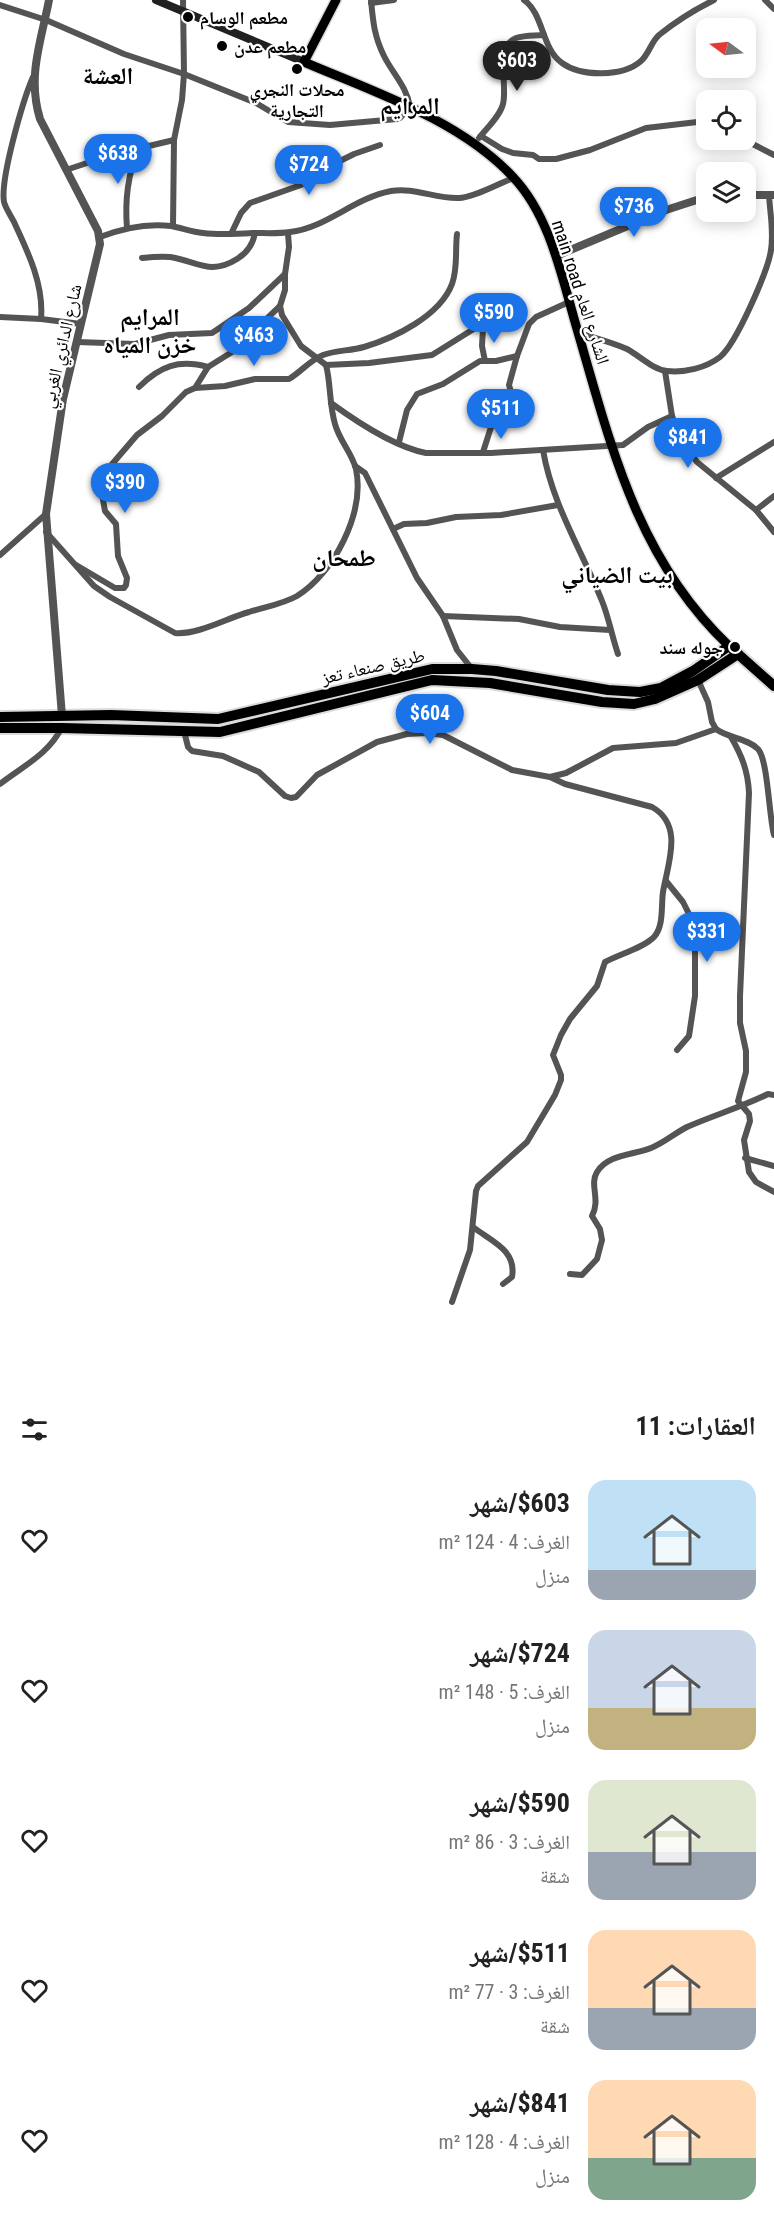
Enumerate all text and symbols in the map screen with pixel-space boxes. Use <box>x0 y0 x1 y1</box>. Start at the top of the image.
place label: مطعم الوسام <box>200 7 288 30</box>
marker: مطعم الوسام <box>181 10 195 24</box>
north arrow <box>696 18 756 78</box>
map controls <box>696 18 756 222</box>
place label: مطعم عدن <box>234 36 306 59</box>
marker: مطعم عدن <box>215 39 229 53</box>
pin: $603 <box>481 41 553 92</box>
text: $603 <box>497 48 537 72</box>
district label: العشة <box>83 62 133 90</box>
marker: محلات النجري التجارية <box>290 62 304 76</box>
place label: محلات النجري التجارية <box>249 79 345 121</box>
button: locate <box>696 90 756 150</box>
district label: المرايم <box>380 92 440 122</box>
pin: $638 <box>82 134 154 185</box>
text: $638 <box>98 141 138 165</box>
pin: $724 <box>273 145 345 196</box>
text: $724 <box>289 152 329 176</box>
button: layers <box>696 162 756 222</box>
pin: $736 <box>598 187 670 238</box>
text: $736 <box>614 194 654 218</box>
street label: main road الشارع العام <box>546 217 614 367</box>
street label: شارع الدائري الغربي <box>36 282 90 411</box>
pin: $590 <box>458 293 530 344</box>
text: $590 <box>474 300 514 324</box>
district label: المرايم خزن المياه <box>104 303 196 359</box>
pin: $463 <box>218 316 290 367</box>
text: $463 <box>234 323 274 347</box>
pin: $511 <box>465 389 537 440</box>
text: $511 <box>481 396 521 420</box>
pin: $841 <box>652 418 724 469</box>
text: $841 <box>668 425 708 449</box>
pin: $390 <box>89 463 161 514</box>
text: $390 <box>105 470 145 494</box>
district label: طمحان <box>312 544 376 572</box>
district label: بيت الضياني <box>561 561 673 594</box>
place label: جوله سند <box>660 637 723 658</box>
marker: جوله سند <box>728 640 742 654</box>
street label: طريق صنعاء تعز <box>318 644 427 689</box>
pin: $604 <box>394 694 466 745</box>
text: $604 <box>410 701 450 725</box>
pin: $331 <box>671 912 743 963</box>
text: $331 <box>687 919 727 943</box>
text: العقارات: 11 <box>636 1411 756 1441</box>
icon: filters <box>18 1413 51 1446</box>
text: $603/شهر <box>470 1488 570 1518</box>
icon: home <box>636 1504 708 1576</box>
icon: heart <box>18 1524 51 1557</box>
text: الغرف: 4 · 124 m² <box>439 1530 570 1554</box>
text: منزل <box>535 1564 570 1588</box>
text: $724/شهر <box>470 1638 570 1668</box>
icon: home <box>636 1654 708 1726</box>
icon: heart <box>18 1674 51 1707</box>
text: الغرف: 5 · 148 m² <box>439 1680 570 1704</box>
text: منزل <box>535 1714 570 1738</box>
text: $590/شهر <box>470 1788 570 1818</box>
icon: home <box>636 1804 708 1876</box>
icon: heart <box>18 1824 51 1857</box>
text: الغرف: 3 · 86 m² <box>448 1830 570 1854</box>
text: شقة <box>540 1864 570 1888</box>
text: $511/شهر <box>470 1938 570 1968</box>
icon: home <box>636 1954 708 2026</box>
icon: heart <box>18 1974 51 2007</box>
text: الغرف: 3 · 77 m² <box>448 1980 570 2004</box>
text: شقة <box>540 2014 570 2038</box>
text: $841/شهر <box>470 2088 570 2118</box>
icon: home <box>636 2104 708 2176</box>
icon: heart <box>18 2124 51 2157</box>
text: الغرف: 4 · 128 m² <box>439 2130 570 2154</box>
text: منزل <box>535 2164 570 2188</box>

